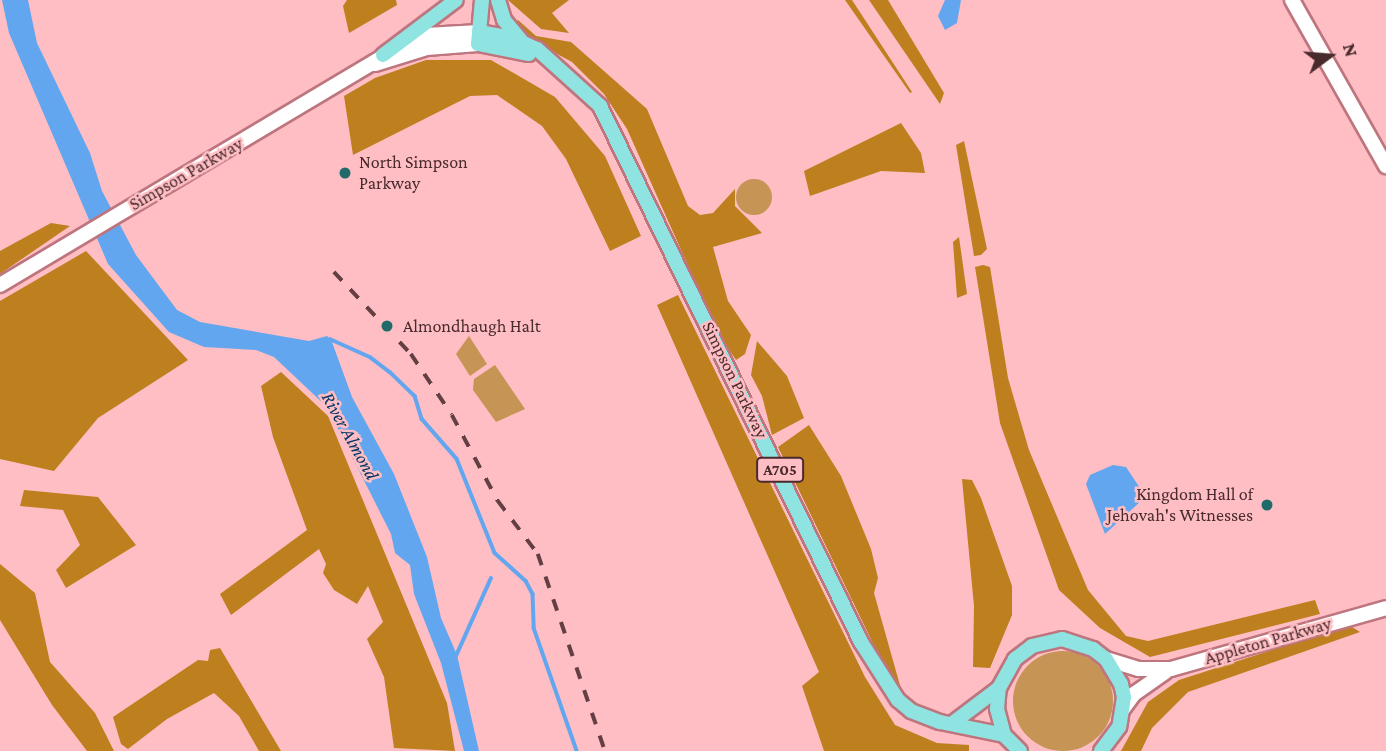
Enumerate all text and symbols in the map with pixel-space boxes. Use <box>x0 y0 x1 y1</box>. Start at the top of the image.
north arrow <box>1295 21 1365 91</box>
text: N <box>1339 41 1363 59</box>
street label: Simpson Parkway <box>125 133 247 215</box>
place label: North Simpson Parkway <box>359 152 468 194</box>
marker: North Simpson Parkway <box>337 165 353 181</box>
place label: Almondhaugh Halt <box>403 315 541 337</box>
marker: Almondhaugh Halt <box>377 316 397 336</box>
street label: Simpson Parkway <box>697 318 773 442</box>
water label: River Almond <box>317 388 383 484</box>
road number: A705 <box>756 457 804 482</box>
place label: Kingdom Hall of Jehovah's Witnesses <box>1107 484 1253 526</box>
marker: Kingdom Hall of Jehovah's Witnesses <box>1259 497 1275 513</box>
street label: Appleton Parkway <box>1202 613 1334 669</box>

